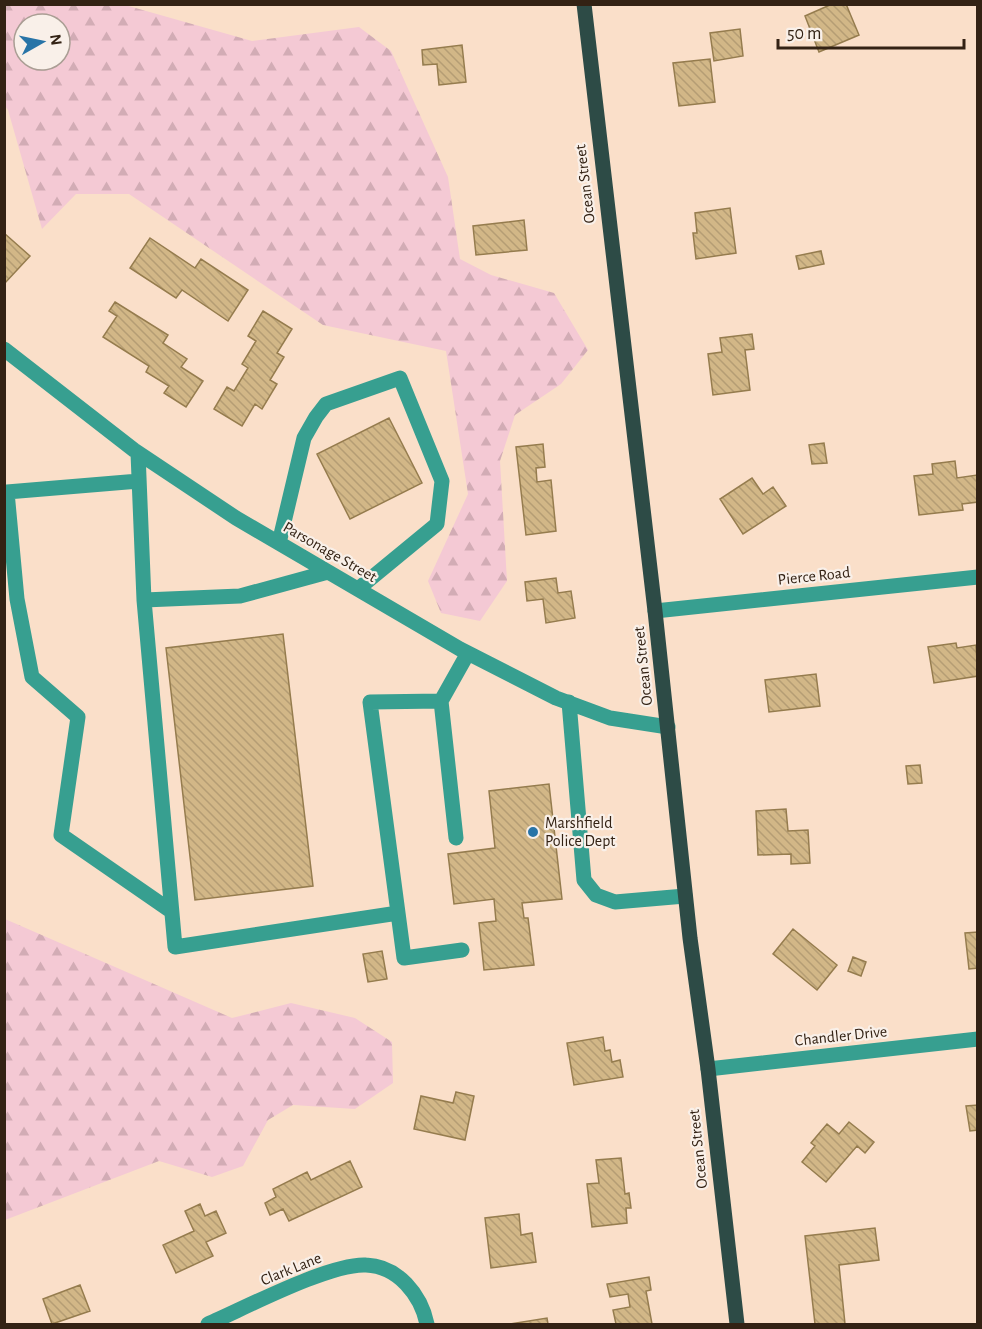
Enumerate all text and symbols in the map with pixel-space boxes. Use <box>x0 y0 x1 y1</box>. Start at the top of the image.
north arrow <box>12 12 72 72</box>
scale bar <box>778 12 964 50</box>
text: 50 m <box>787 25 821 43</box>
text: N <box>47 33 65 47</box>
street label: Ocean Street <box>572 144 598 224</box>
street label: Parsonage Street <box>281 519 379 585</box>
street label: Pierce Road <box>777 564 851 588</box>
street label: Ocean Street <box>631 626 655 706</box>
place label: Marshfield Police Dept <box>545 815 615 849</box>
marker: Marshfield Police Dept <box>526 825 540 839</box>
street label: Chandler Drive <box>794 1023 888 1049</box>
street label: Ocean Street <box>686 1109 710 1189</box>
street label: Clark Lane <box>258 1250 324 1288</box>

